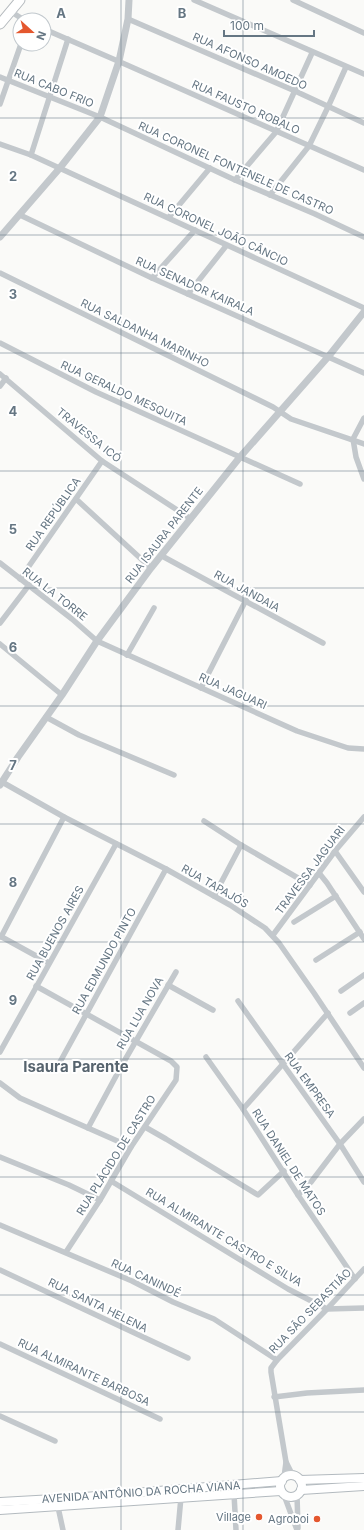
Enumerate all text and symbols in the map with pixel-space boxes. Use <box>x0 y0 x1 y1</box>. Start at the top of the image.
text: A <box>56 5 66 21</box>
text: B <box>178 5 187 21</box>
north arrow <box>12 12 52 52</box>
scale bar <box>224 12 314 38</box>
text: 100 m <box>230 18 264 33</box>
text: N <box>33 29 49 42</box>
street label: RUA AFONSO AMOEDO <box>191 29 309 93</box>
street label: RUA CABO FRIO <box>12 66 96 110</box>
street label: RUA FAUSTO ROBALO <box>190 77 302 137</box>
street label: RUA CORONEL FONTENELE DE CASTRO <box>136 118 336 218</box>
text: 2 <box>9 168 17 184</box>
street label: RUA CORONEL JOÃO CÂNCIO <box>141 189 291 269</box>
street label: RUA SENADOR KAIRALA <box>134 254 257 319</box>
text: 3 <box>9 286 17 302</box>
street label: RUA SALDANHA MARINHO <box>78 296 212 370</box>
street label: RUA GERALDO MESQUITA <box>59 358 190 429</box>
text: 4 <box>9 403 18 419</box>
street label: TRAVESSA ICÓ <box>54 405 124 465</box>
street label: RUA REPÚBLICA <box>22 474 84 553</box>
street label: RUA ISAURA PARENTE <box>122 484 206 586</box>
text: 5 <box>9 521 17 537</box>
street label: RUA LA TORRE <box>20 564 90 624</box>
street label: RUA JANDAIA <box>212 567 283 615</box>
text: 6 <box>9 639 17 655</box>
street label: RUA JAGUARI <box>197 670 269 712</box>
text: 7 <box>9 757 17 773</box>
street label: TRAVESSA JAGUARI <box>272 823 348 917</box>
street label: RUA TAPAJÓS <box>179 861 251 911</box>
text: 8 <box>9 874 17 890</box>
street label: RUA BUENOS AIRES <box>23 883 87 983</box>
street label: RUA EDMUNDO PINTO <box>69 905 139 1017</box>
street label: RUA LUA NOVA <box>114 974 167 1052</box>
text: 9 <box>9 992 17 1008</box>
street label: RUA EMPRESA <box>282 1049 339 1121</box>
district label: Isaura Parente <box>23 1057 129 1076</box>
street label: RUA PLÁCIDO DE CASTRO <box>73 1092 159 1218</box>
street label: RUA DANIEL DE MATOS <box>249 1106 329 1218</box>
street label: RUA ALMIRANTE CASTRO E SILVA <box>143 1185 305 1290</box>
street label: RUA CANINDÉ <box>109 1256 183 1300</box>
street label: RUA SÃO SEBASTIÃO <box>266 1266 354 1356</box>
street label: RUA SANTA HELENA <box>46 1275 150 1335</box>
street label: RUA ALMIRANTE BARBOSA <box>16 1335 153 1409</box>
street label: AVENIDA ANTÔNIO DA ROCHA VIANA <box>41 1478 241 1506</box>
place label: Village <box>216 1510 251 1524</box>
marker: Village <box>254 1512 264 1522</box>
place label: Agroboi <box>268 1512 309 1526</box>
marker: Agroboi <box>312 1514 322 1524</box>

